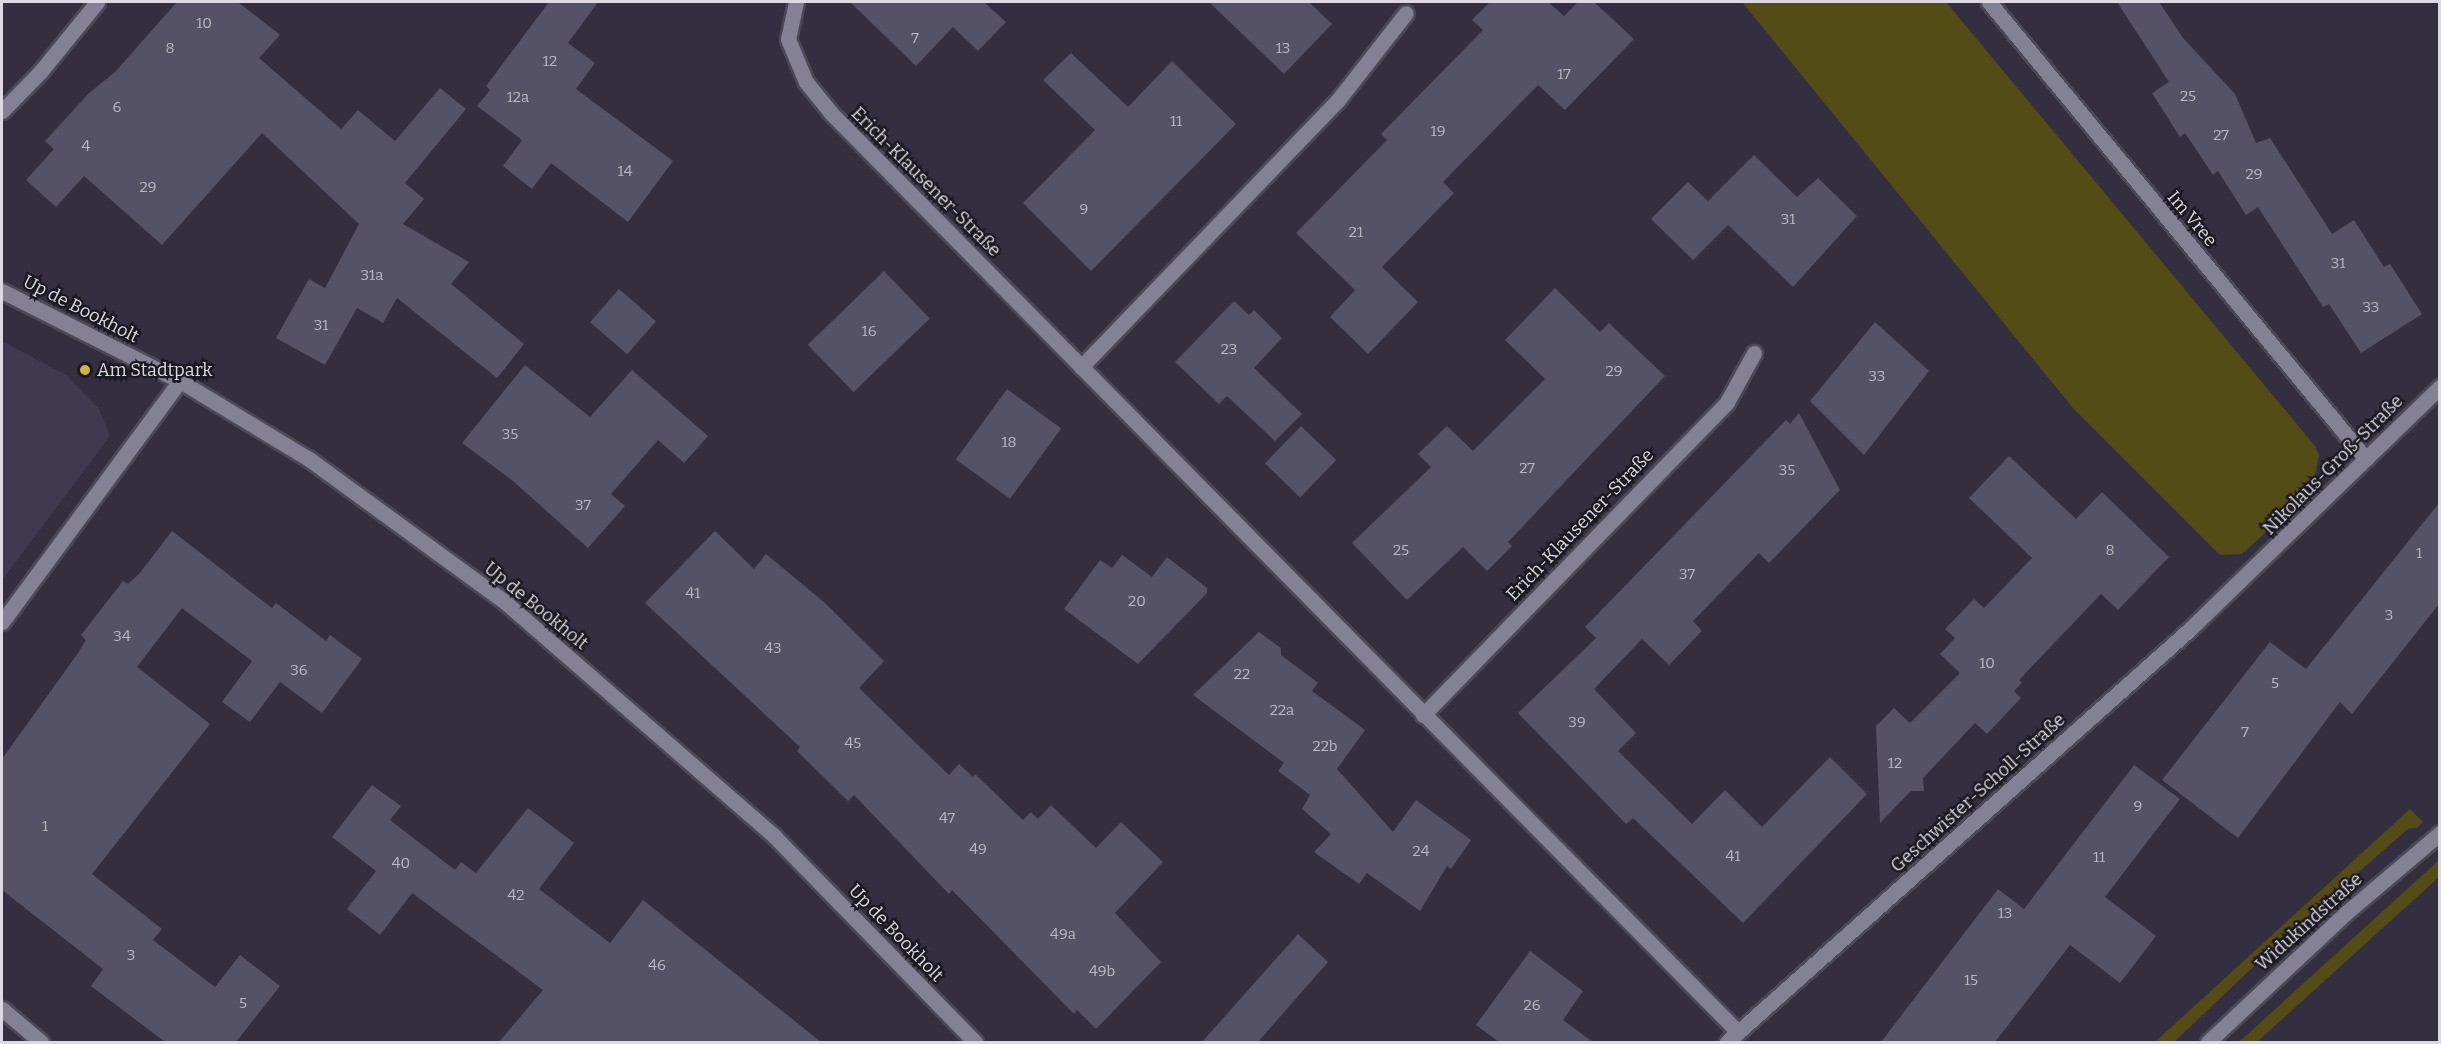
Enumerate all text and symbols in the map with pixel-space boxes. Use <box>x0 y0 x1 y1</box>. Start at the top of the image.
house number: 10 <box>196 15 212 33</box>
house number: 7 <box>911 30 919 48</box>
house number: 8 <box>165 40 175 58</box>
house number: 13 <box>1276 40 1290 58</box>
house number: 12 <box>543 53 557 71</box>
house number: 17 <box>1557 66 1571 84</box>
house number: 25 <box>2180 88 2196 106</box>
house number: 12a <box>507 89 529 107</box>
house number: 6 <box>113 99 121 117</box>
street label: Erich-Klausener-Straße <box>847 103 1005 261</box>
house number: 11 <box>1170 113 1182 131</box>
house number: 19 <box>1431 123 1445 141</box>
house number: 27 <box>2213 127 2229 145</box>
house number: 4 <box>82 138 90 156</box>
house number: 14 <box>618 163 632 181</box>
house number: 29 <box>2246 166 2262 184</box>
house number: 29 <box>140 179 156 197</box>
street label: Im Vree <box>2163 187 2221 251</box>
house number: 9 <box>1080 201 1088 219</box>
house number: 31 <box>1781 211 1795 229</box>
house number: 21 <box>1349 224 1363 242</box>
house number: 31 <box>2331 255 2345 273</box>
house number: 31a <box>361 267 383 285</box>
street label: Up de Bookholt <box>19 271 143 347</box>
house number: 33 <box>2363 299 2379 317</box>
house number: 31 <box>314 317 328 335</box>
house number: 16 <box>862 323 876 341</box>
house number: 23 <box>1221 341 1237 359</box>
place label: Am Stadtpark <box>97 359 213 381</box>
marker: Am Stadtpark <box>78 363 92 377</box>
house number: 29 <box>1606 363 1622 381</box>
house number: 33 <box>1869 368 1885 386</box>
street label: Nikolaus-Groß-Straße <box>2258 390 2408 540</box>
house number: 35 <box>502 426 518 444</box>
house number: 18 <box>1001 434 1017 452</box>
street label: Erich-Klausener-Straße <box>1502 445 1658 605</box>
house number: 27 <box>1519 460 1535 478</box>
house number: 35 <box>1779 462 1795 480</box>
house number: 37 <box>575 497 591 515</box>
house number: 25 <box>1393 542 1409 560</box>
house number: 8 <box>2105 542 2115 560</box>
house number: 1 <box>2416 545 2422 563</box>
street label: Up de Bookholt <box>480 558 592 654</box>
house number: 37 <box>1679 566 1695 584</box>
house number: 41 <box>686 585 700 603</box>
house number: 20 <box>1128 593 1146 611</box>
house number: 3 <box>2385 607 2393 625</box>
house number: 34 <box>113 628 131 646</box>
house number: 43 <box>764 640 782 658</box>
house number: 10 <box>1979 655 1995 673</box>
house number: 36 <box>290 662 308 680</box>
house number: 22 <box>1234 666 1250 684</box>
house number: 5 <box>2271 675 2279 693</box>
house number: 22a <box>1270 702 1294 720</box>
street label: Geschwister-Scholl-Straße <box>1886 709 2070 877</box>
house number: 39 <box>1568 714 1586 732</box>
house number: 7 <box>2241 724 2249 742</box>
house number: 45 <box>845 735 861 753</box>
house number: 22b <box>1312 738 1338 756</box>
house number: 12 <box>1888 755 1902 773</box>
house number: 9 <box>2134 798 2142 816</box>
house number: 47 <box>939 810 955 828</box>
house number: 1 <box>42 818 48 836</box>
house number: 49 <box>969 841 987 859</box>
house number: 24 <box>1413 843 1429 861</box>
house number: 41 <box>1726 848 1740 866</box>
house number: 11 <box>2093 849 2105 867</box>
house number: 40 <box>392 855 410 873</box>
street label: Widukindstraße <box>2251 869 2367 975</box>
street label: Up de Bookholt <box>844 880 948 986</box>
house number: 42 <box>508 887 524 905</box>
house number: 13 <box>1998 905 2012 923</box>
house number: 49a <box>1050 926 1076 944</box>
house number: 3 <box>127 947 135 965</box>
house number: 46 <box>648 957 666 975</box>
house number: 49b <box>1089 963 1115 981</box>
house number: 15 <box>1964 972 1978 990</box>
house number: 5 <box>239 995 247 1013</box>
house number: 26 <box>1524 997 1540 1015</box>

